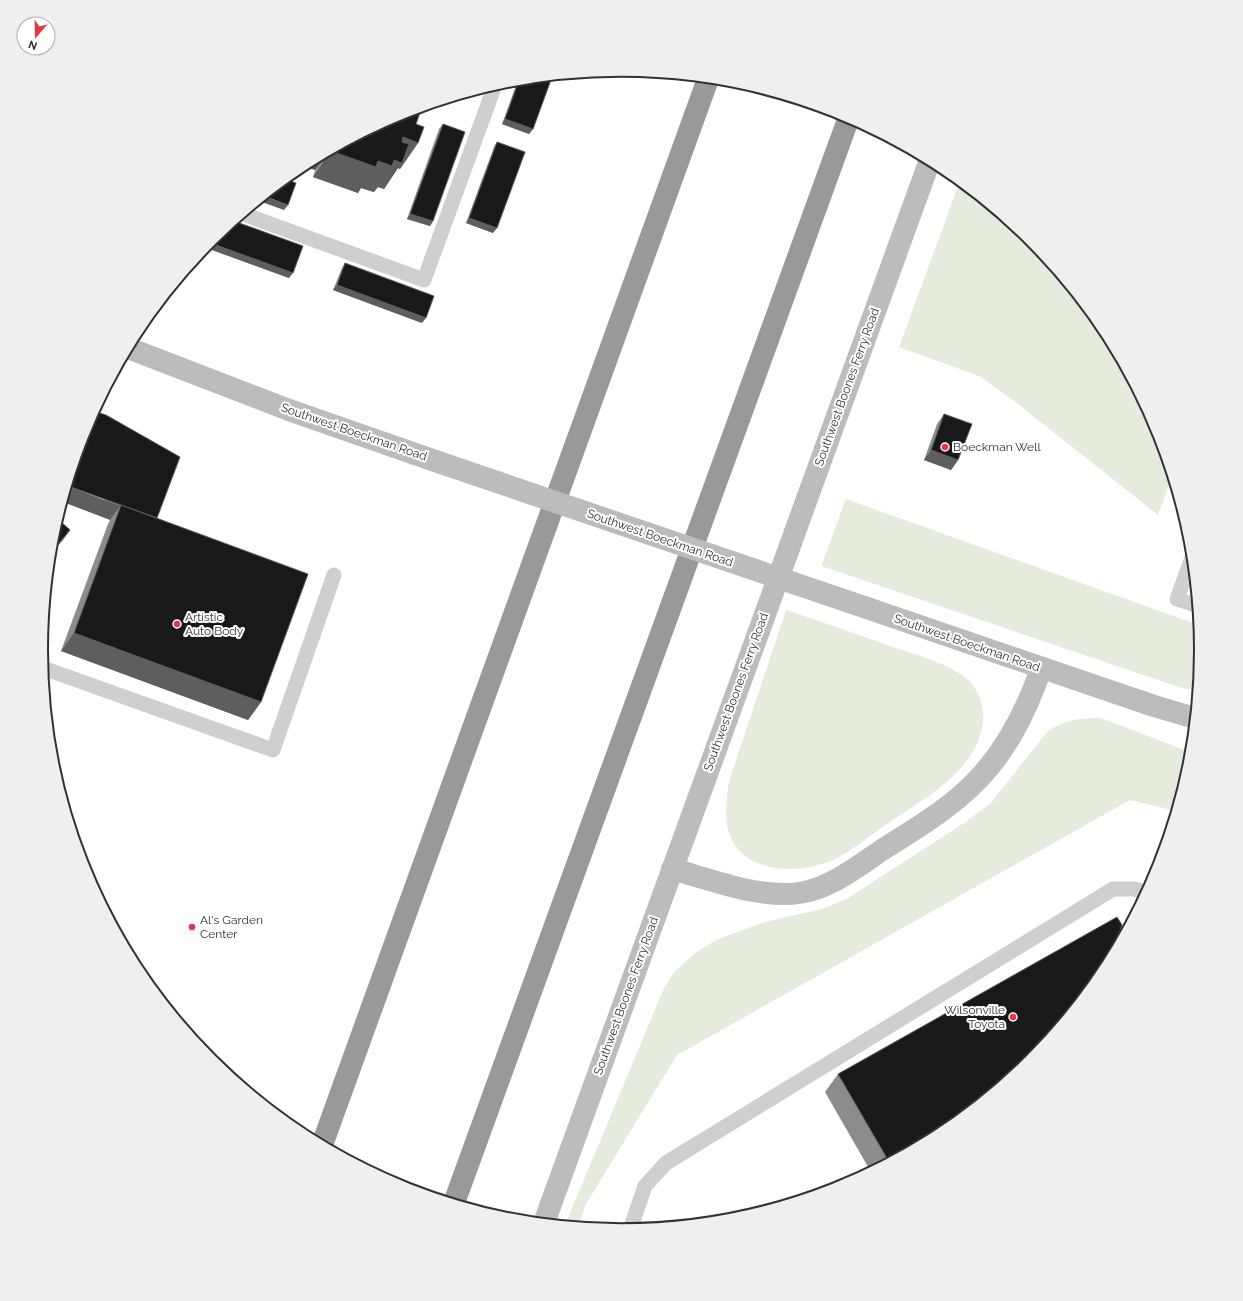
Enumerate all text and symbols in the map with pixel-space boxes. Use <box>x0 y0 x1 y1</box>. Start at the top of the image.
north arrow <box>16 16 56 56</box>
text: N <box>27 37 39 52</box>
street label: Southwest Boones Ferry Road <box>812 306 882 468</box>
street label: Southwest Boeckman Road <box>279 400 429 464</box>
place label: Boeckman Well <box>953 440 1041 454</box>
marker: Boeckman Well <box>940 442 950 452</box>
street label: Southwest Boeckman Road <box>585 506 735 570</box>
place label: Artistic Auto Body <box>185 610 244 638</box>
street label: Southwest Boones Ferry Road <box>701 611 771 773</box>
street label: Southwest Boeckman Road <box>892 611 1042 675</box>
marker: Artistic Auto Body <box>172 619 182 629</box>
place label: Al's Garden Center <box>200 913 263 941</box>
street label: Southwest Boones Ferry Road <box>591 915 661 1077</box>
marker: Al's Garden Center <box>187 922 197 932</box>
place label: Wilsonville Toyota <box>944 1003 1005 1031</box>
marker: Wilsonville Toyota <box>1008 1012 1018 1022</box>

